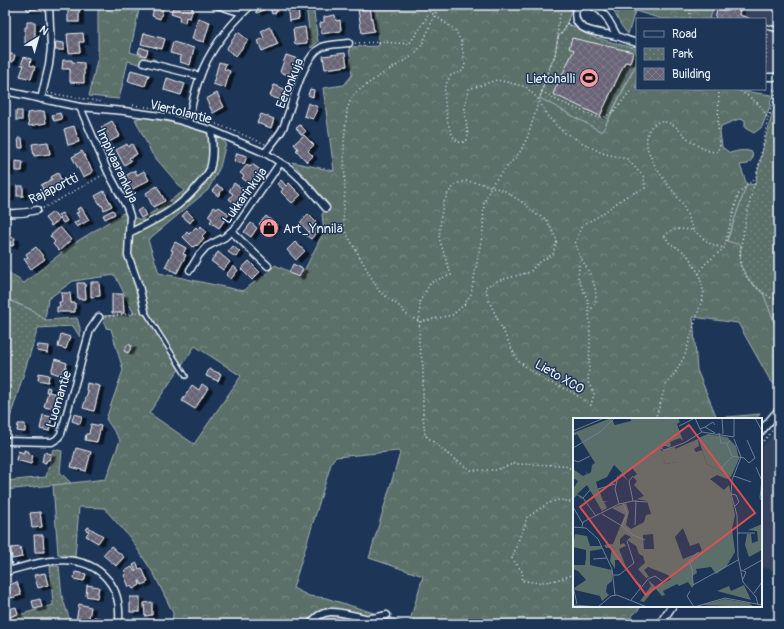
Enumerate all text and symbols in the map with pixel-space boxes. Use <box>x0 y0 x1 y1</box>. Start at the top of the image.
north arrow <box>18 18 58 58</box>
legend <box>636 18 766 90</box>
text: N <box>37 23 51 38</box>
text: Road <box>672 27 697 42</box>
text: Park <box>672 47 693 62</box>
street label: Eeronkuja <box>273 56 307 111</box>
sports icon: Lietohalli <box>578 67 600 89</box>
text: Building <box>672 67 711 82</box>
place label: Lietohalli <box>526 71 575 87</box>
street label: Viertolantie <box>148 97 214 128</box>
street label: Impivaarankuja <box>93 125 141 205</box>
street label: Lukkarinkuja <box>219 164 271 227</box>
street label: Rajaportti <box>26 170 81 208</box>
shop icon: Art_Ynnilä <box>258 217 280 239</box>
place label: Art_Ynnilä <box>283 221 343 237</box>
street label: Lieto XCO <box>532 356 587 397</box>
street label: Luomantie <box>43 368 75 430</box>
inset map <box>573 418 762 607</box>

